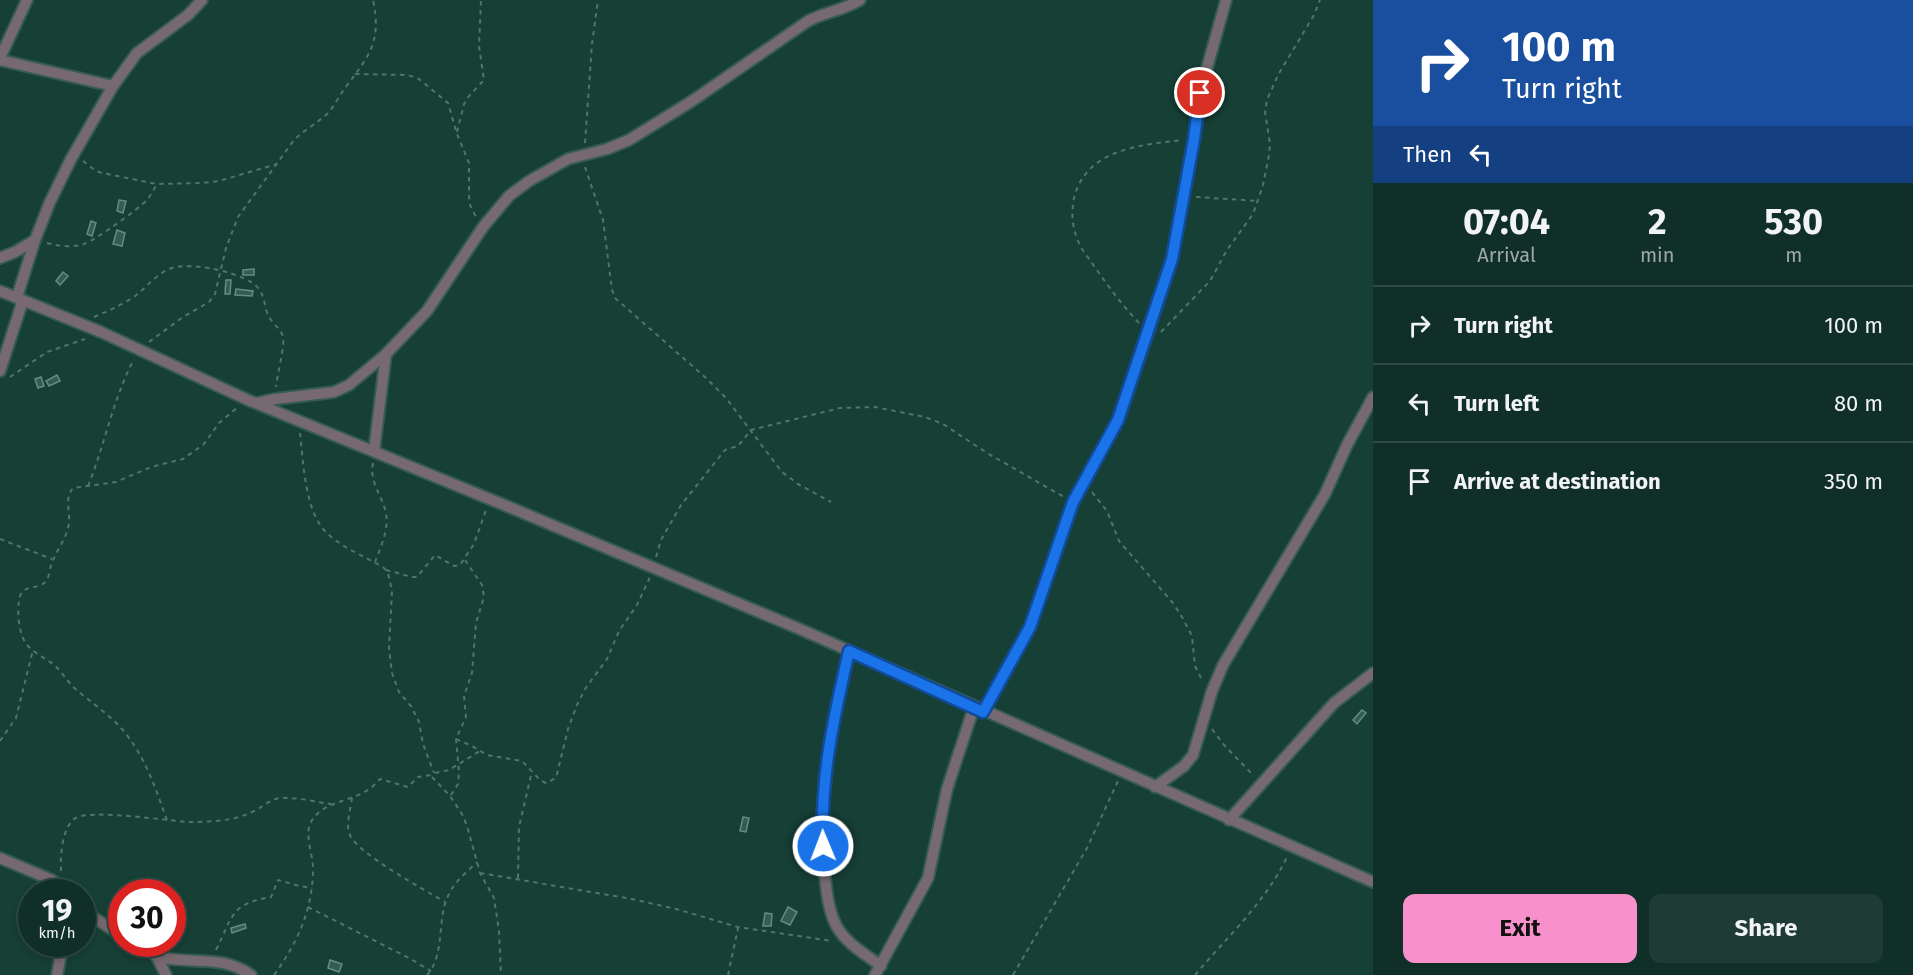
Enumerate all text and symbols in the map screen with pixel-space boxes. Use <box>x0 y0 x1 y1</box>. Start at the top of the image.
text: 100 m <box>1502 22 1616 72</box>
icon: right <box>1403 24 1481 102</box>
pin <box>1174 67 1225 118</box>
text: Turn right <box>1502 73 1622 105</box>
icon: arrive <box>1183 76 1216 109</box>
icon: left <box>1464 138 1497 171</box>
text: Then <box>1403 141 1452 168</box>
text: 07:04 <box>1463 200 1550 244</box>
text: 2 <box>1648 200 1667 244</box>
text: 530 <box>1764 200 1823 244</box>
text: Arrival <box>1477 243 1536 267</box>
text: min <box>1640 243 1674 267</box>
text: m <box>1785 243 1802 267</box>
icon: right <box>1403 309 1436 342</box>
text: Turn right <box>1454 312 1553 339</box>
text: 100 m <box>1824 312 1883 339</box>
icon: left <box>1403 387 1436 420</box>
text: Turn left <box>1454 390 1539 417</box>
text: 80 m <box>1834 390 1883 417</box>
icon: arrive <box>1403 465 1436 498</box>
text: Arrive at destination <box>1454 468 1661 495</box>
text: 350 m <box>1824 468 1883 495</box>
position arrow <box>791 814 855 878</box>
speed limit sign: 30 <box>108 879 186 957</box>
text: 19 <box>42 893 72 929</box>
button: Exit <box>1403 894 1637 963</box>
button: Share <box>1649 894 1883 963</box>
text: km/h <box>38 924 76 942</box>

